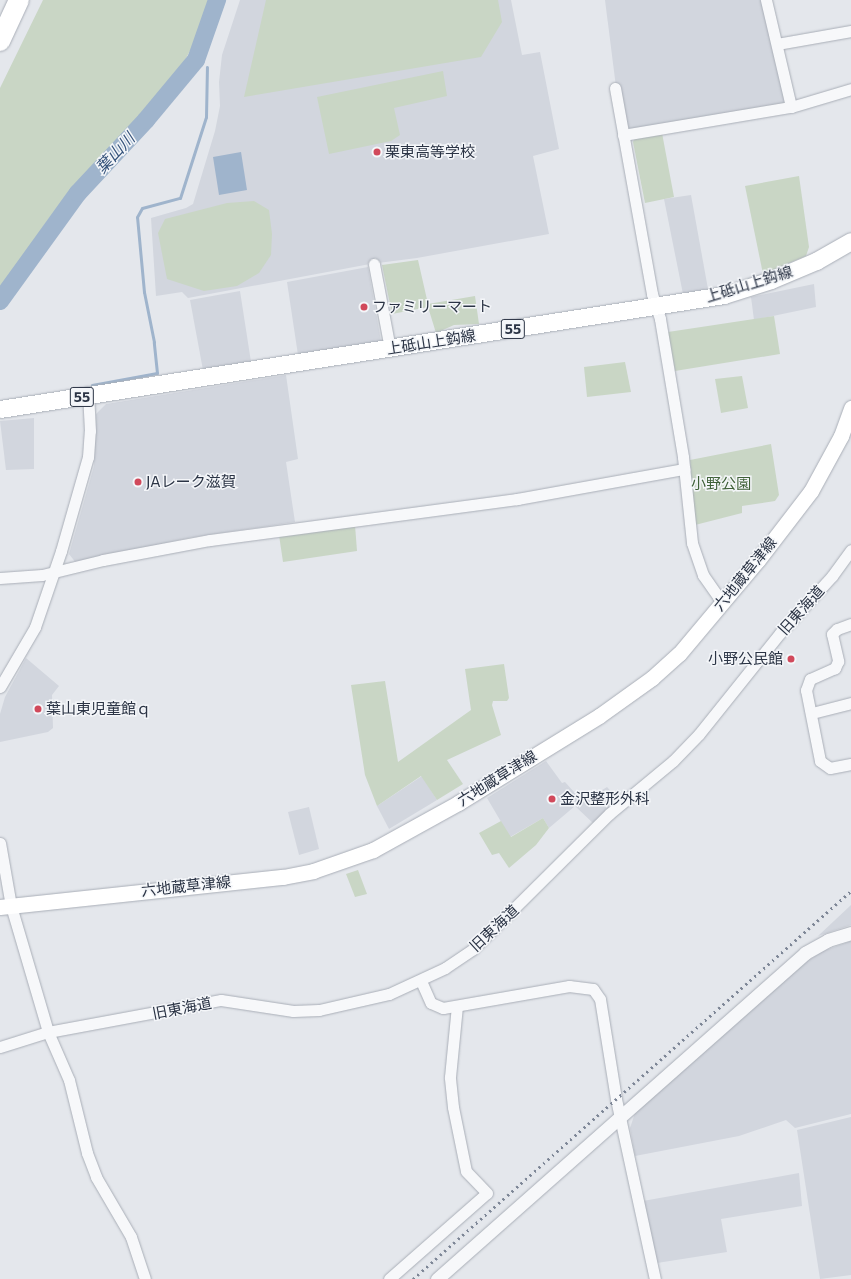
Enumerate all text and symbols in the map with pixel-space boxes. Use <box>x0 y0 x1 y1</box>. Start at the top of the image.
water label: 葉山川 <box>92 129 138 177</box>
place label: 栗東高等学校 <box>385 143 475 161</box>
marker: 栗東高等学校 <box>372 147 382 157</box>
street label: 上砥山上鈎線 <box>703 262 795 306</box>
place label: ファミリーマート <box>372 298 492 316</box>
marker: ファミリーマート <box>359 302 369 312</box>
road number: 55 <box>500 317 526 341</box>
street label: 上砥山上鈎線 <box>385 326 477 358</box>
road number: 55 <box>69 385 95 409</box>
place label: JAレーク滋賀 <box>146 473 236 491</box>
park label: 小野公園 <box>691 475 751 493</box>
marker: JAレーク滋賀 <box>133 477 143 487</box>
street label: 六地蔵草津線 <box>710 533 780 615</box>
street label: 旧東海道 <box>774 582 828 638</box>
place label: 小野公民館 <box>708 650 783 668</box>
marker: 小野公民館 <box>786 654 796 664</box>
place label: 葉山東児童館ｑ <box>46 700 151 718</box>
marker: 葉山東児童館ｑ <box>33 704 43 714</box>
street label: 六地蔵草津線 <box>454 747 540 809</box>
place label: 金沢整形外科 <box>560 790 650 808</box>
marker: 金沢整形外科 <box>547 794 557 804</box>
street label: 六地蔵草津線 <box>140 872 232 900</box>
street label: 旧東海道 <box>466 901 522 955</box>
street label: 旧東海道 <box>151 993 213 1023</box>

